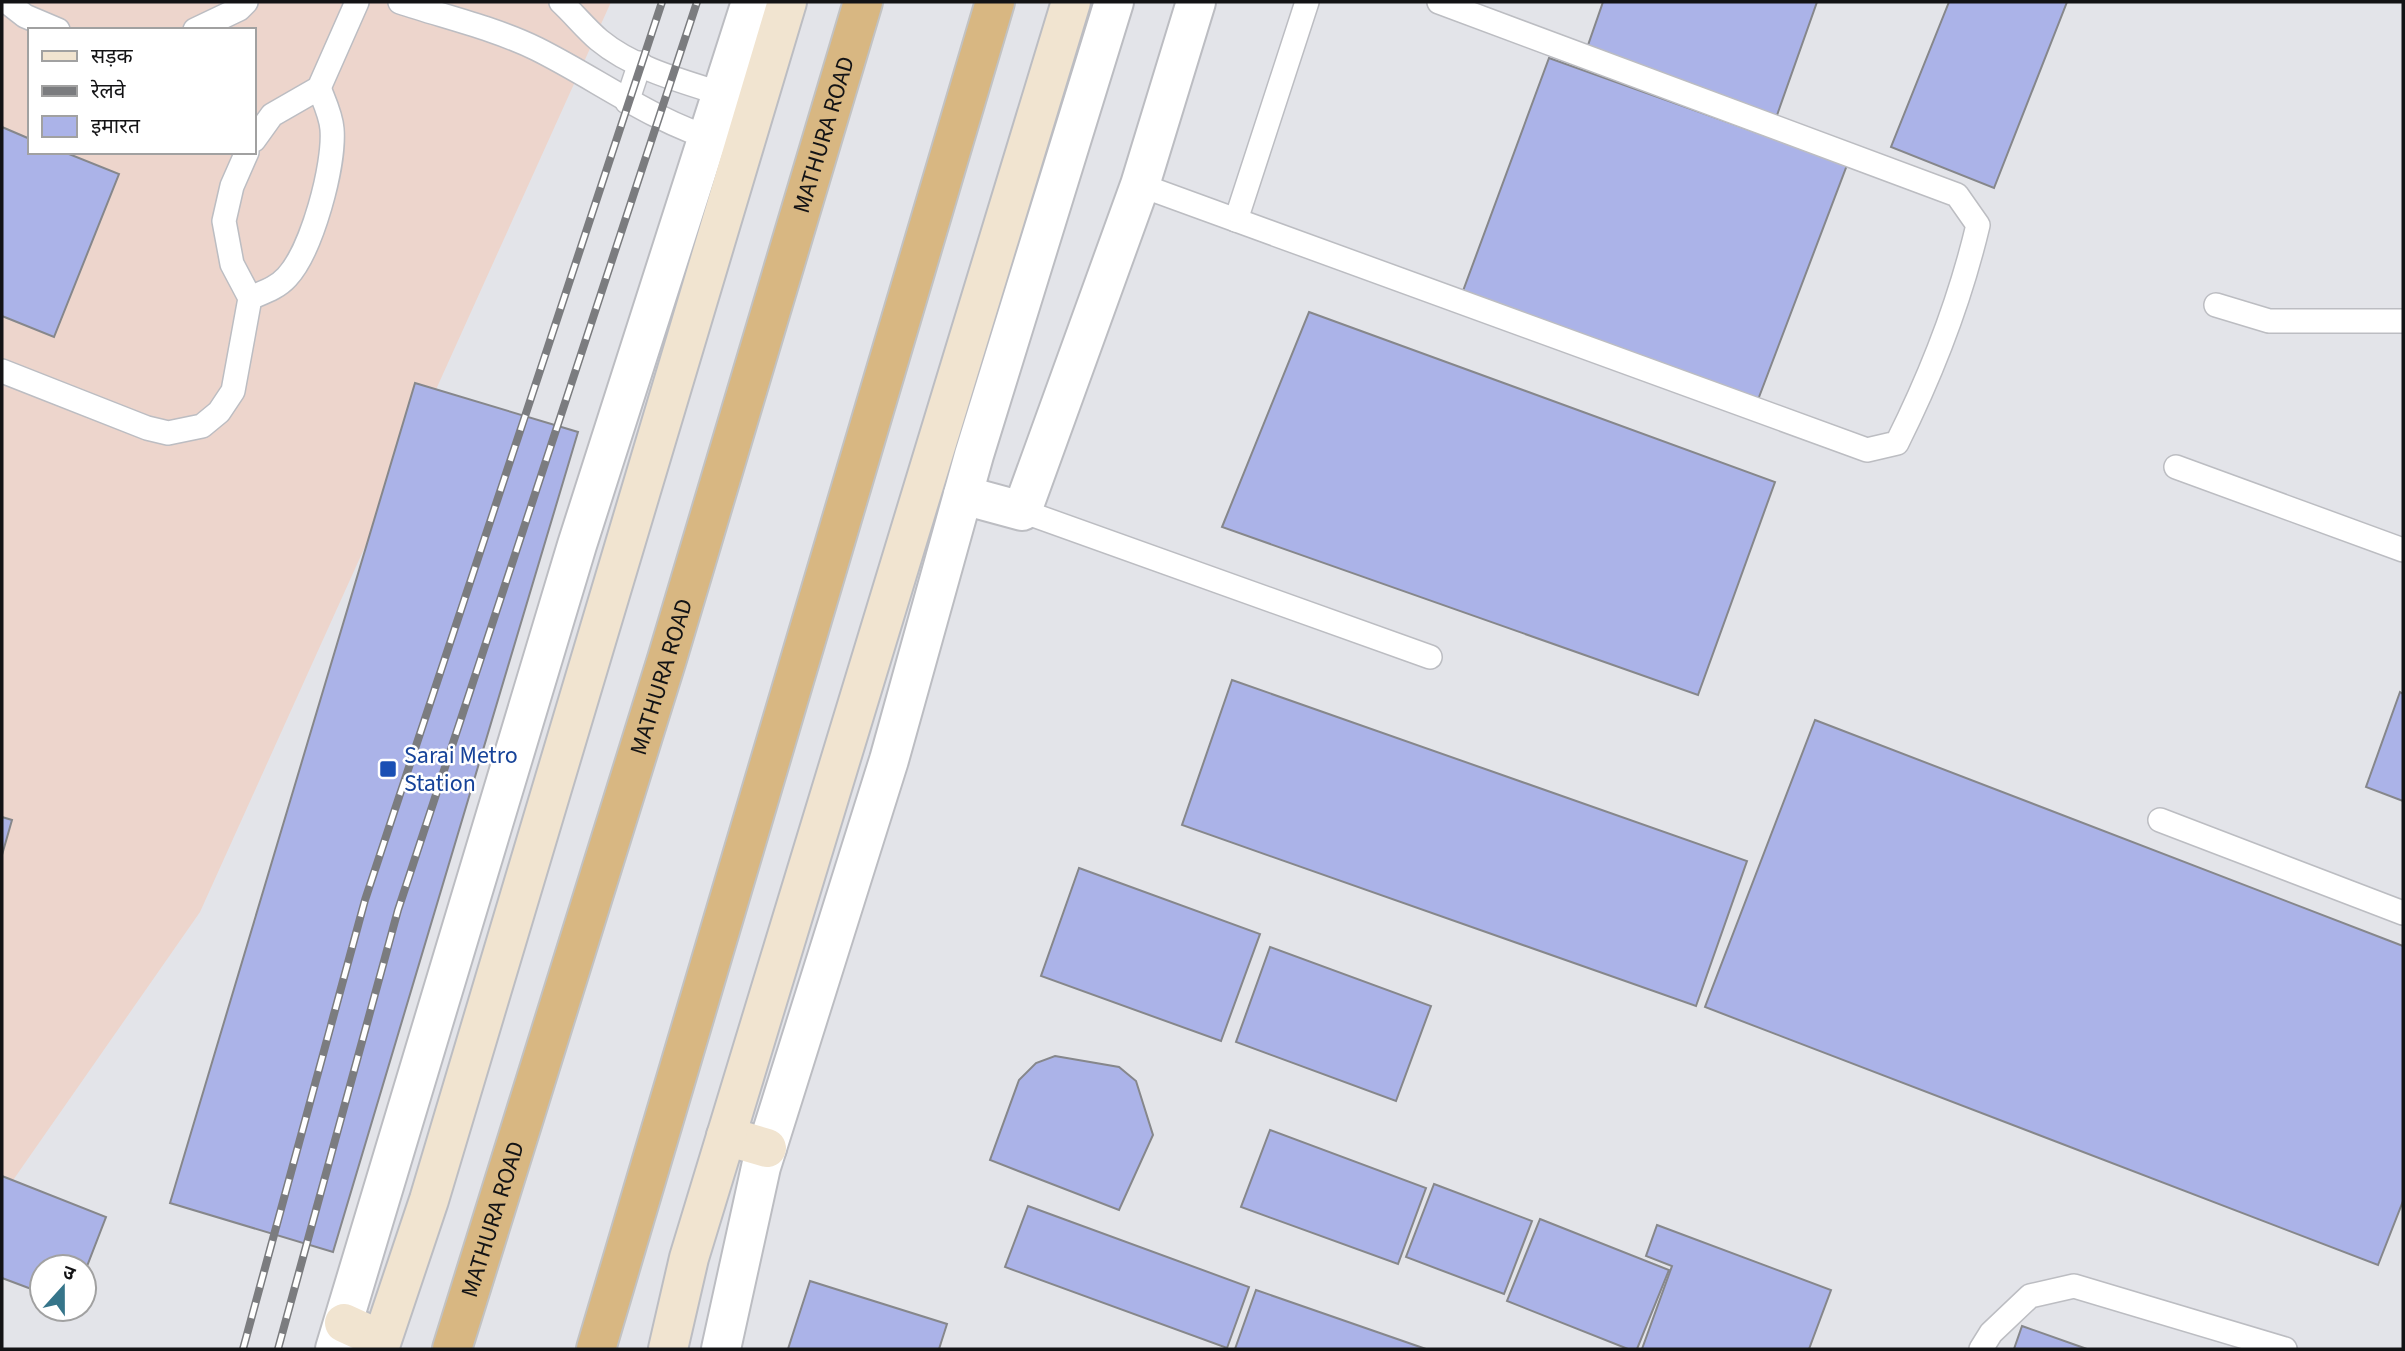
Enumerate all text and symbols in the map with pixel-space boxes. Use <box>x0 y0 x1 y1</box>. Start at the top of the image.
legend <box>28 28 256 154</box>
text: सड़क <box>91 41 133 71</box>
street label: MATHURA ROAD <box>784 52 864 217</box>
text: रेलवे <box>90 76 126 106</box>
text: इमारत <box>91 111 141 141</box>
street label: MATHURA ROAD <box>621 595 702 759</box>
place label: Sarai Metro Station <box>404 738 518 801</box>
marker: Sarai Metro Station <box>378 759 398 779</box>
street label: MATHURA ROAD <box>452 1137 534 1302</box>
north arrow <box>28 1253 98 1323</box>
text: उ <box>59 1259 79 1288</box>

